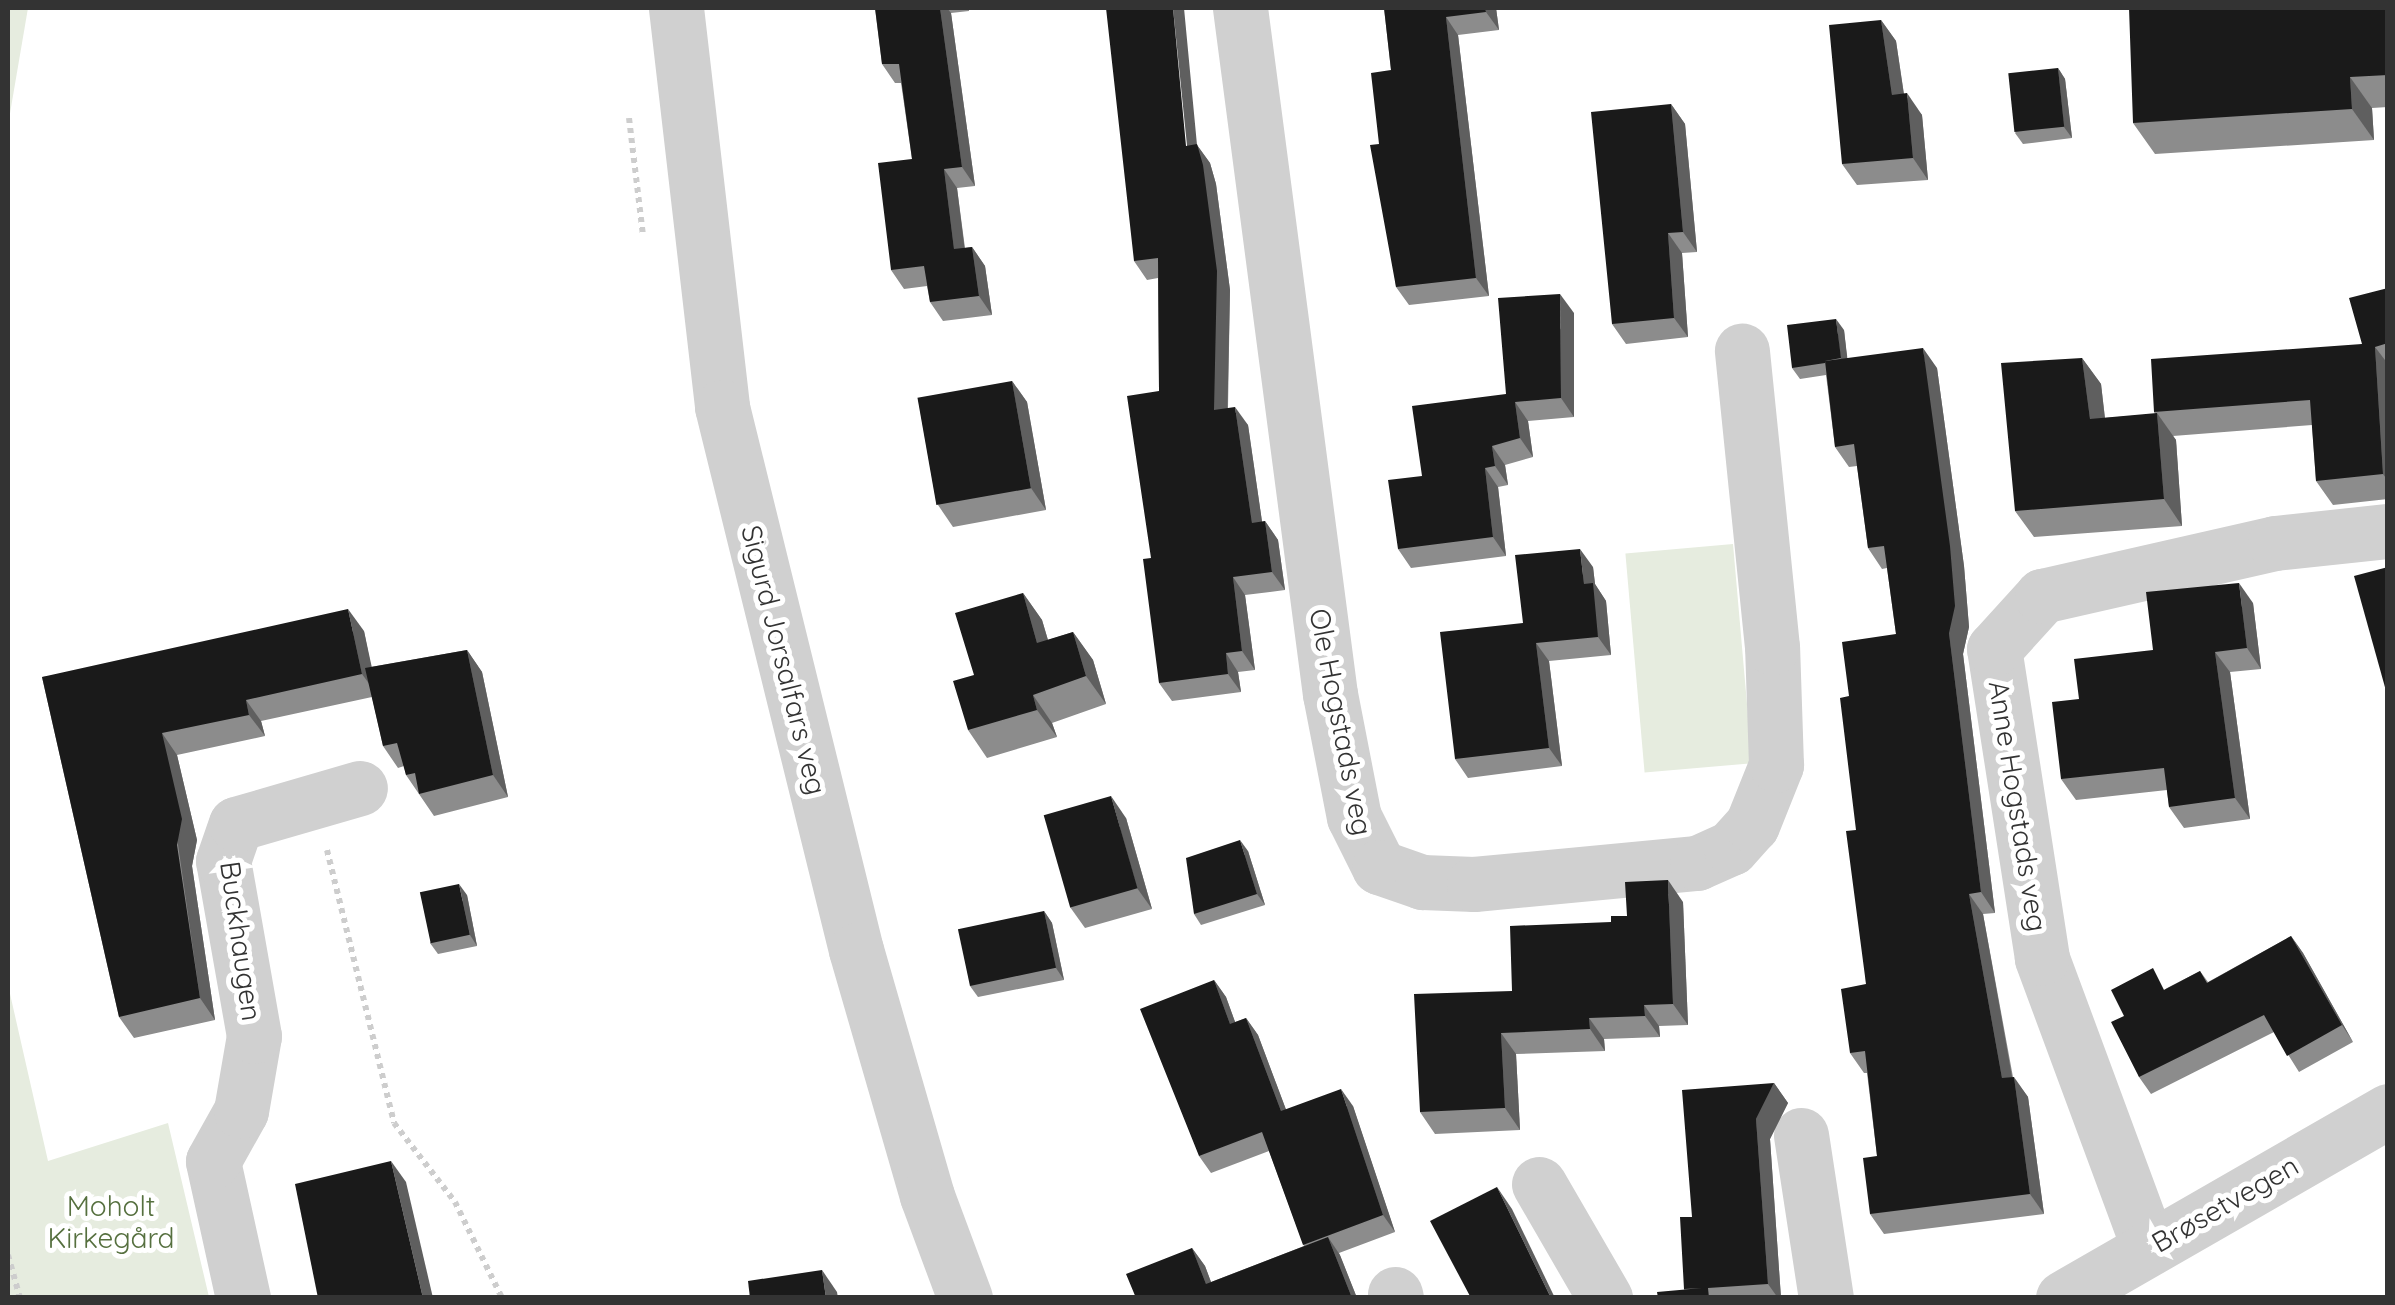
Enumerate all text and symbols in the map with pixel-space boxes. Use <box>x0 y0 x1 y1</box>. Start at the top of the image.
street label: Sigurd Jorsalfars veg <box>734 522 834 798</box>
street label: Ole Hogstads veg <box>1303 606 1379 838</box>
street label: Anne Hogstads veg <box>1982 678 2054 934</box>
street label: Buckhaugen <box>213 859 269 1023</box>
street label: Brøsetvegen <box>2146 1149 2304 1259</box>
park label: Moholt Kirkegård <box>47 1189 175 1255</box>

